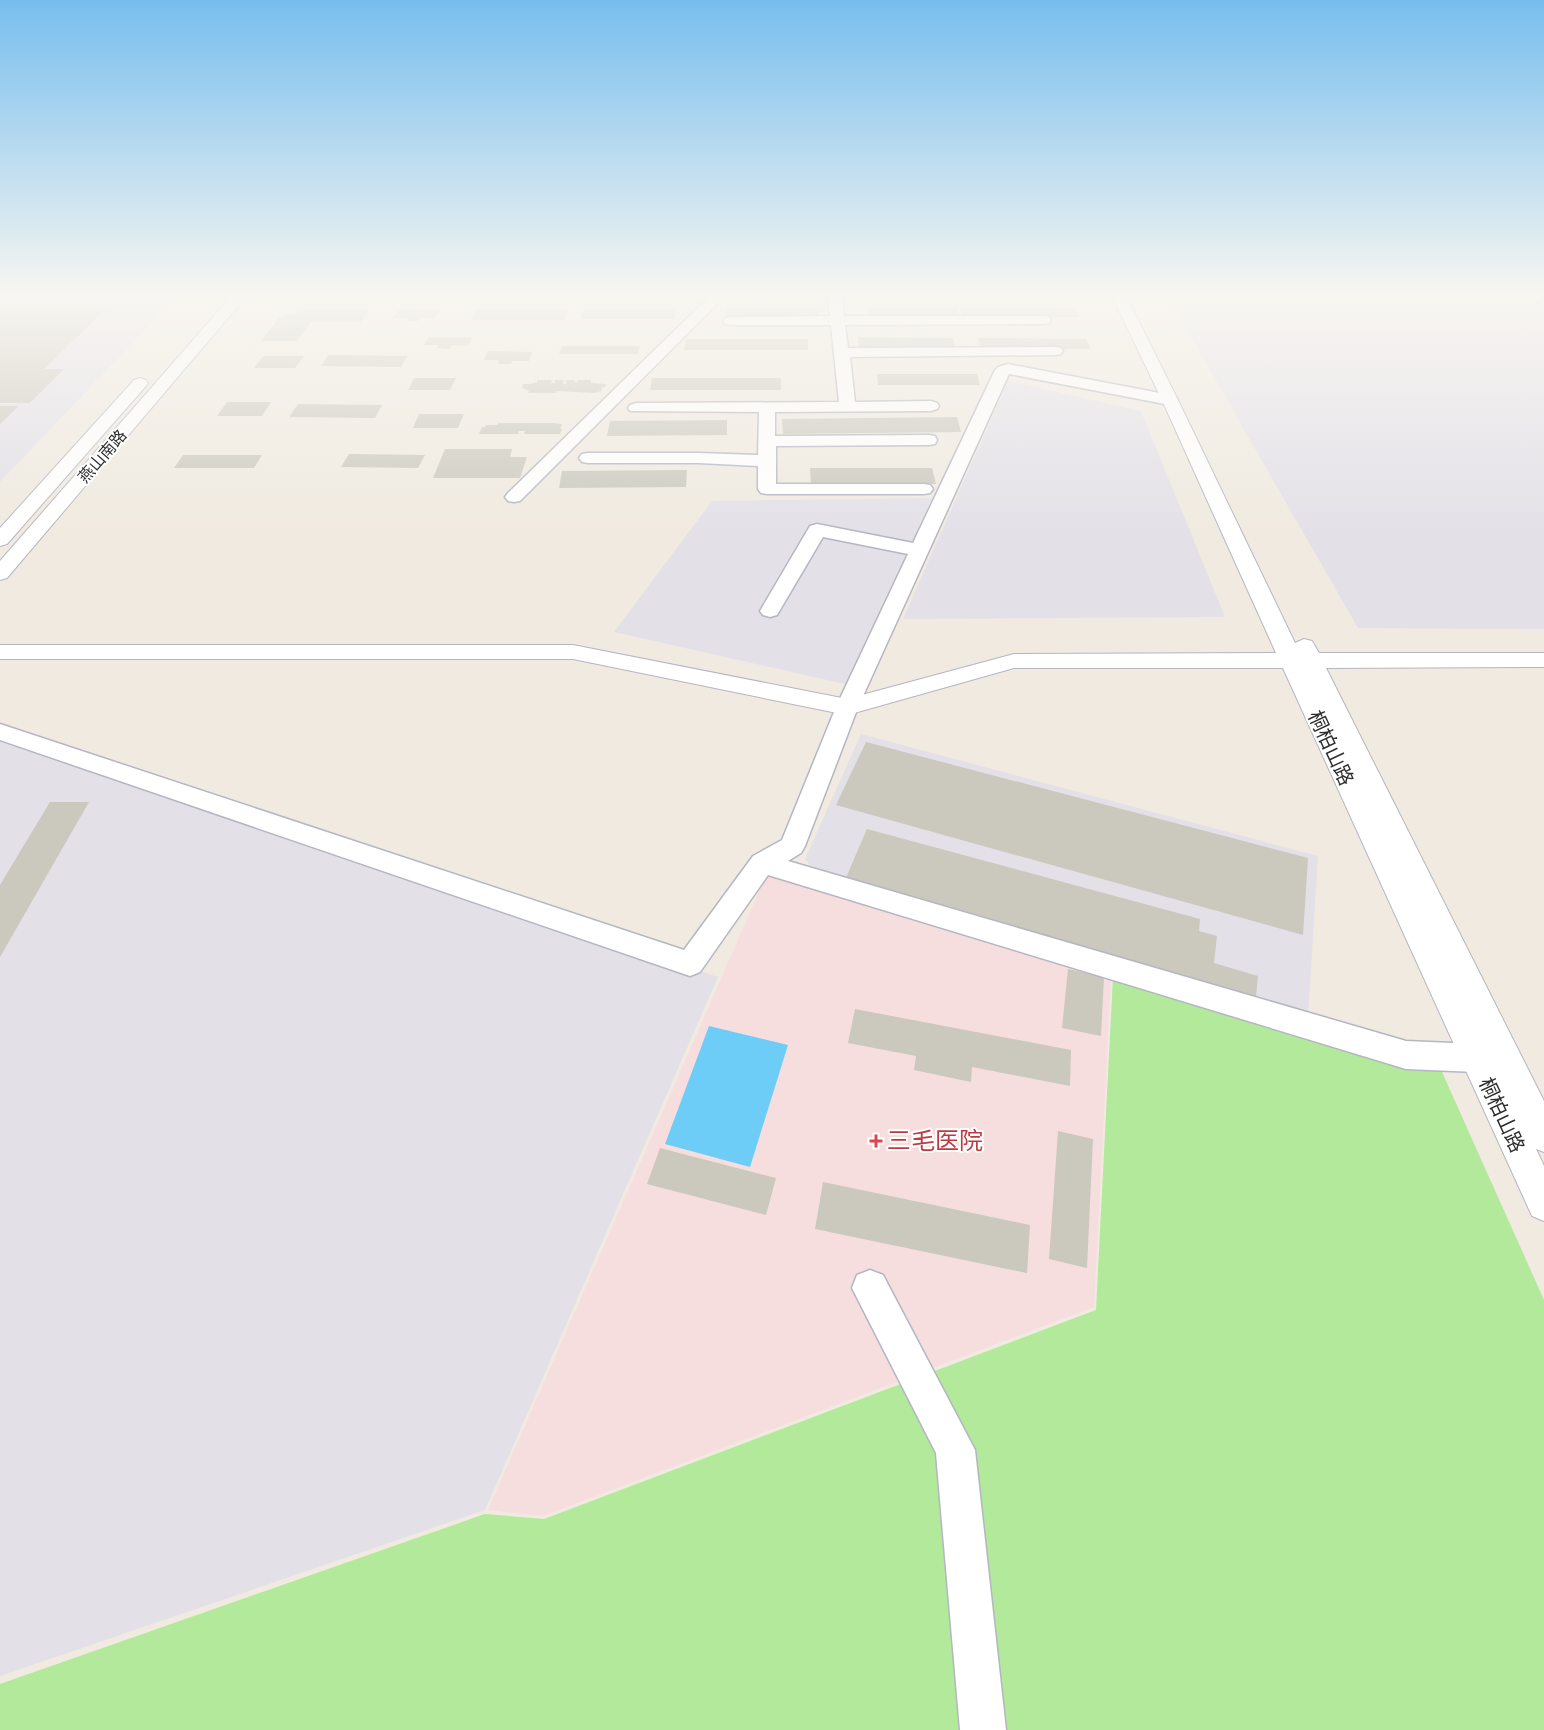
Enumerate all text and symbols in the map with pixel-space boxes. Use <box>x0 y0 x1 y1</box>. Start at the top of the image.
street label: 燕山南路 <box>73 425 132 488</box>
street label: 桐柏山路 <box>1301 706 1361 791</box>
street label: 桐柏山路 <box>1472 1073 1532 1158</box>
place label: 三毛医院 <box>887 1123 983 1158</box>
marker: 三毛医院 <box>869 1134 883 1148</box>

